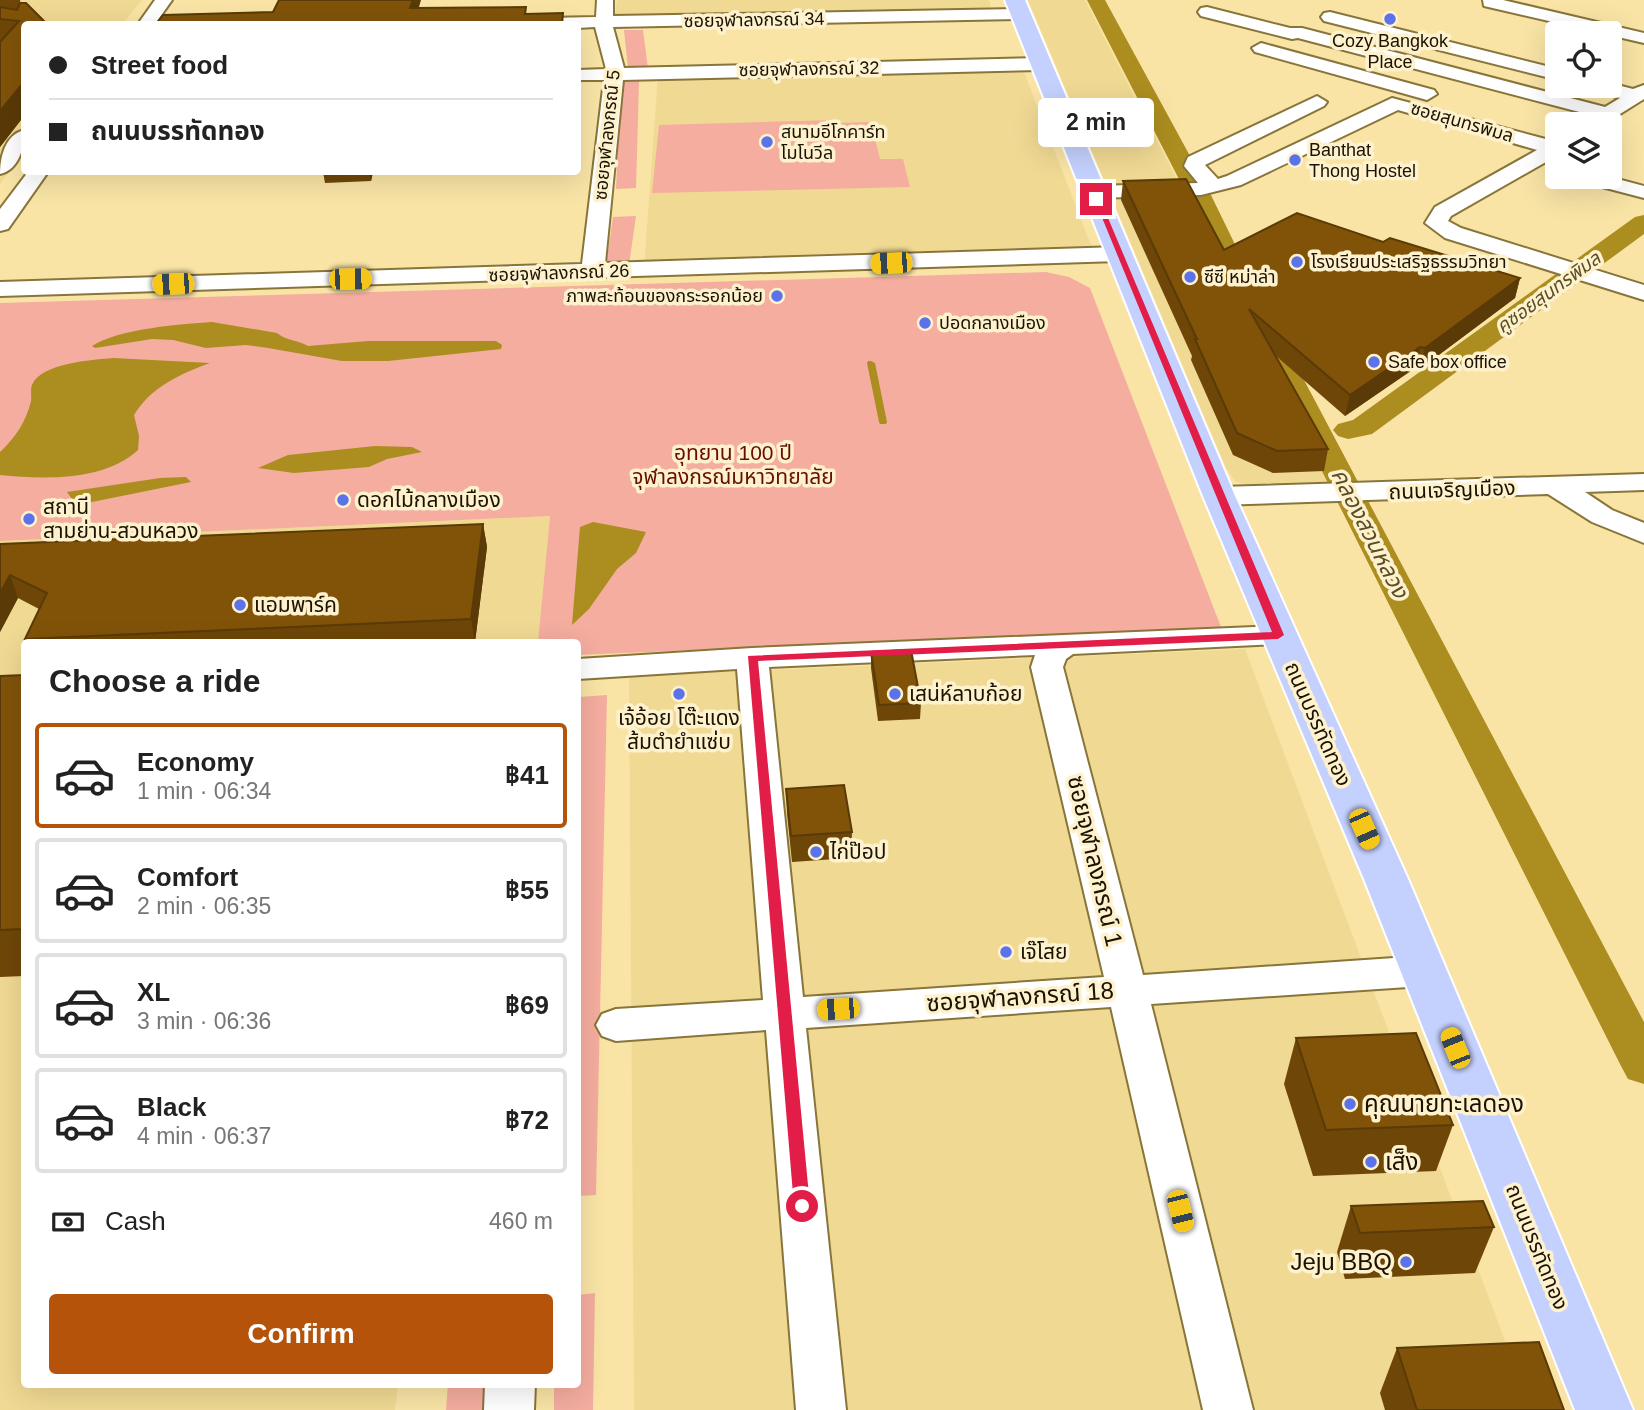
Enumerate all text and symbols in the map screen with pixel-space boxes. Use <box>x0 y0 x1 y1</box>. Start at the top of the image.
street label: ซอยจุฬาลงกรณ์ 34 <box>683 9 825 32</box>
marker: Cozy Bangkok Place <box>1382 11 1398 27</box>
map controls <box>1545 21 1622 189</box>
button: locate <box>1545 21 1622 98</box>
place label: Cozy Bangkok Place <box>1332 31 1449 72</box>
text: Street food <box>91 50 228 80</box>
street label: ซอยจุฬาลงกรณ์ 32 <box>738 58 880 81</box>
street label: ซอยจุฬาลงกรณ์ 5 <box>590 69 625 201</box>
callout: 2 min <box>1038 97 1154 146</box>
street label: ซอยสุนทรพิมล <box>1408 98 1516 147</box>
text: 2 min <box>1066 109 1126 135</box>
button: layers <box>1545 112 1622 189</box>
text: ถนนบรรทัดทอง <box>91 116 265 146</box>
place label: สนามอีโกคาร์ท โมโนวีล <box>781 122 885 163</box>
marker: สนามอีโกคาร์ท โมโนวีล <box>759 134 775 150</box>
place label: Banthat Thong Hostel <box>1309 140 1416 181</box>
marker: Banthat Thong Hostel <box>1287 152 1303 168</box>
route end <box>1080 183 1112 215</box>
water label: คูซอยสุนทรพิมล <box>1492 247 1607 339</box>
car <box>870 252 913 274</box>
place label: โรงเรียนประเสริฐธรรมวิทยา <box>1311 252 1507 272</box>
marker: โรงเรียนประเสริฐธรรมวิทยา <box>1289 254 1305 270</box>
street label: ซอยจุฬาลงกรณ์ 26 <box>488 261 630 286</box>
place label: ซีซี หม่าล่า <box>1204 267 1276 287</box>
car <box>329 268 372 290</box>
marker: ซีซี หม่าล่า <box>1182 269 1198 285</box>
car <box>152 273 195 295</box>
place label: ภาพสะท้อนของกระรอกน้อย <box>566 286 763 306</box>
marker: ภาพสะท้อนของกระรอกน้อย <box>769 288 785 304</box>
place label: ปอดกลางเมือง <box>939 313 1046 333</box>
marker: ปอดกลางเมือง <box>917 315 933 331</box>
place label: Safe box office <box>1388 352 1507 372</box>
marker: Safe box office <box>1366 354 1382 370</box>
park label: อุทยาน 100 ปี จุฬาลงกรณ์มหาวิทยาลัย <box>632 441 834 490</box>
water label: คลองสวนหลวง <box>1326 464 1414 603</box>
street label: ถนนเจริญเมือง <box>1388 476 1516 503</box>
place label: ดอกไม้กลางเมือง <box>357 488 501 511</box>
marker: ดอกไม้กลางเมือง <box>335 492 351 508</box>
place label: สถานี สามย่าน-สวนหลวง <box>43 495 198 542</box>
marker: สถานี สามย่าน-สวนหลวง <box>21 511 37 527</box>
place label: แอมพาร์ค <box>254 593 337 616</box>
marker: แอมพาร์ค <box>232 597 248 613</box>
street label: ถนนบรรทัดทอง <box>1281 658 1356 789</box>
text: Choose a ride <box>49 663 261 699</box>
place label: เสน่ห์ลาบก้อย <box>909 682 1023 705</box>
marker: เจ้อ้อย โต๊ะแดง ส้มตำยำแซ่บ <box>671 686 687 702</box>
marker: เสน่ห์ลาบก้อย <box>887 686 903 702</box>
place label: เจ้อ้อย โต๊ะแดง ส้มตำยำแซ่บ <box>618 706 740 753</box>
icon: car <box>53 744 116 807</box>
text: Economy <box>137 747 254 777</box>
text: ฿41 <box>505 760 549 790</box>
street label: ซอยจุฬาลงกรณ์ 1 <box>1061 773 1128 949</box>
text: 1 min · 06:34 <box>137 778 271 804</box>
car <box>1346 806 1383 852</box>
place label: ไก่ป๊อป <box>829 840 886 863</box>
marker: ไก่ป๊อป <box>808 844 824 860</box>
icon: car <box>53 859 116 922</box>
text: Comfort <box>137 862 238 892</box>
text: ฿55 <box>505 875 549 905</box>
text: 2 min · 06:35 <box>137 893 271 919</box>
place label: เจ๊โสย <box>1020 940 1068 963</box>
marker: เจ๊โสย <box>998 944 1014 960</box>
icon: car <box>53 974 116 1037</box>
street label: ซอยจุฬาลงกรณ์ 18 <box>925 976 1115 1019</box>
text: XL <box>137 977 170 1007</box>
text: ฿69 <box>505 990 549 1020</box>
car <box>817 997 860 1021</box>
text: 3 min · 06:36 <box>137 1008 271 1034</box>
car <box>1438 1025 1473 1071</box>
icon: car <box>53 1089 116 1152</box>
place label: คุณนายทะเลดอง <box>1364 1090 1524 1119</box>
text: Black <box>137 1092 206 1122</box>
marker: คุณนายทะเลดอง <box>1342 1096 1358 1112</box>
text: ฿72 <box>505 1105 549 1135</box>
text: 4 min · 06:37 <box>137 1123 271 1149</box>
place label: เส็ง <box>1385 1148 1418 1175</box>
marker: เส็ง <box>1363 1154 1379 1170</box>
street label: ถนนบรรทัดทอง <box>1502 1181 1573 1313</box>
car <box>1165 1188 1196 1234</box>
route start <box>786 1190 818 1222</box>
icon: cash <box>49 1203 87 1241</box>
text: Cash <box>105 1206 166 1236</box>
text: 460 m <box>489 1208 553 1234</box>
place label: Jeju BBQ <box>1291 1248 1392 1275</box>
marker: Jeju BBQ <box>1398 1254 1414 1270</box>
button: Confirm <box>49 1294 553 1374</box>

